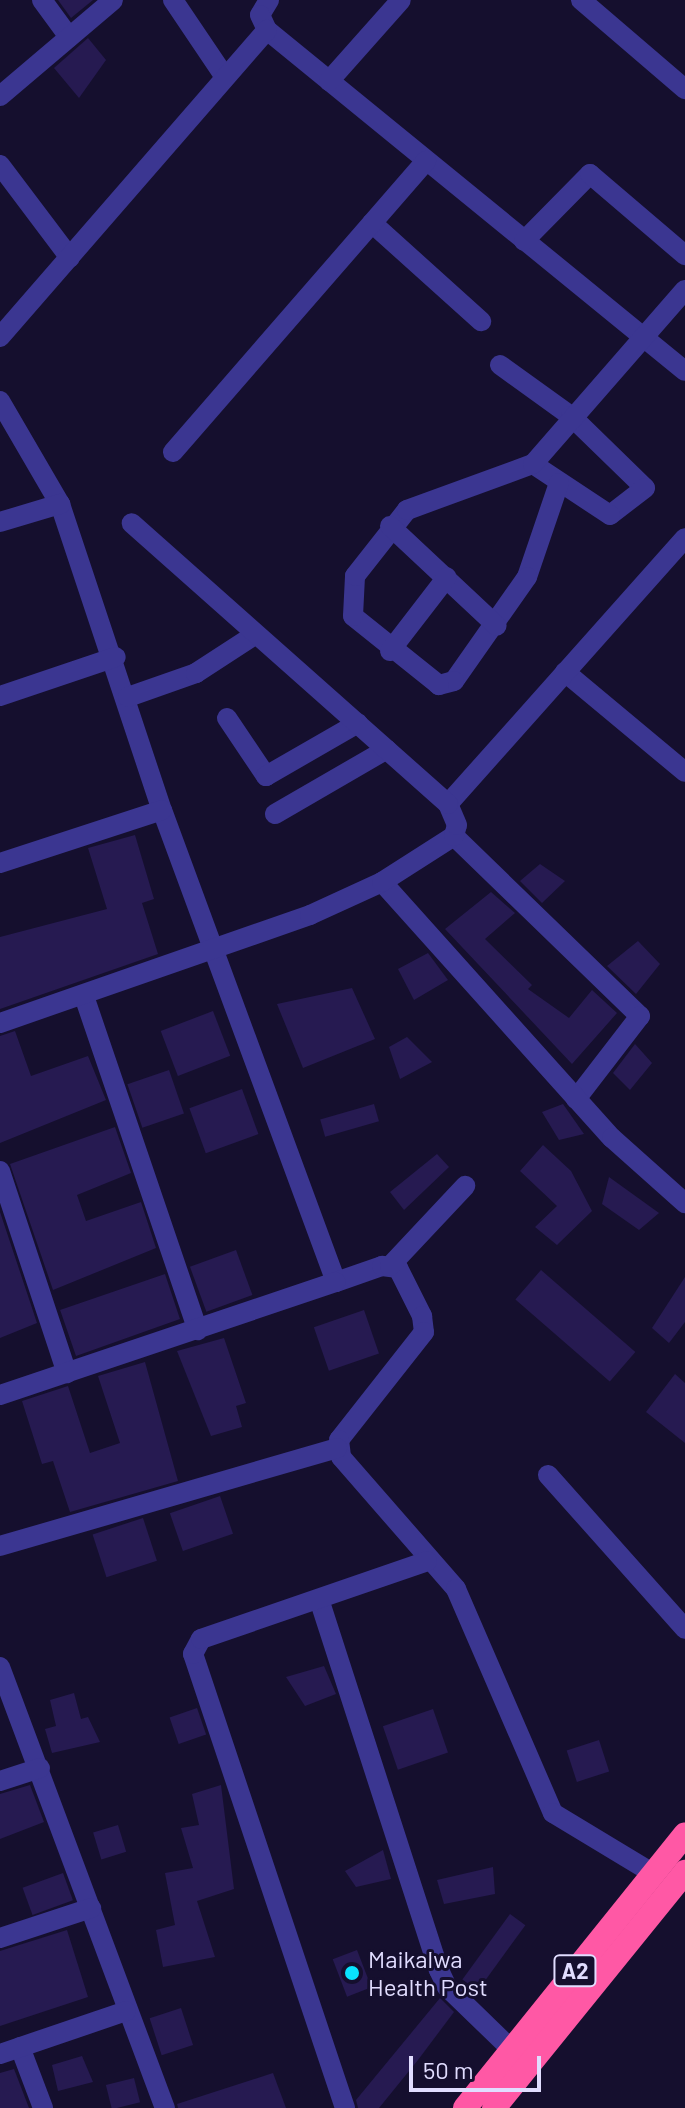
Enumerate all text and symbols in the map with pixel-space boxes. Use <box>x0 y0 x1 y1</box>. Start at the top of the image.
place label: Maikalwa Health Post <box>368 1945 488 2001</box>
road number: A2 <box>553 1953 597 1989</box>
marker: Maikalwa Health Post <box>343 1964 361 1982</box>
scale bar <box>413 2040 545 2090</box>
text: 50 m <box>423 2055 474 2084</box>

